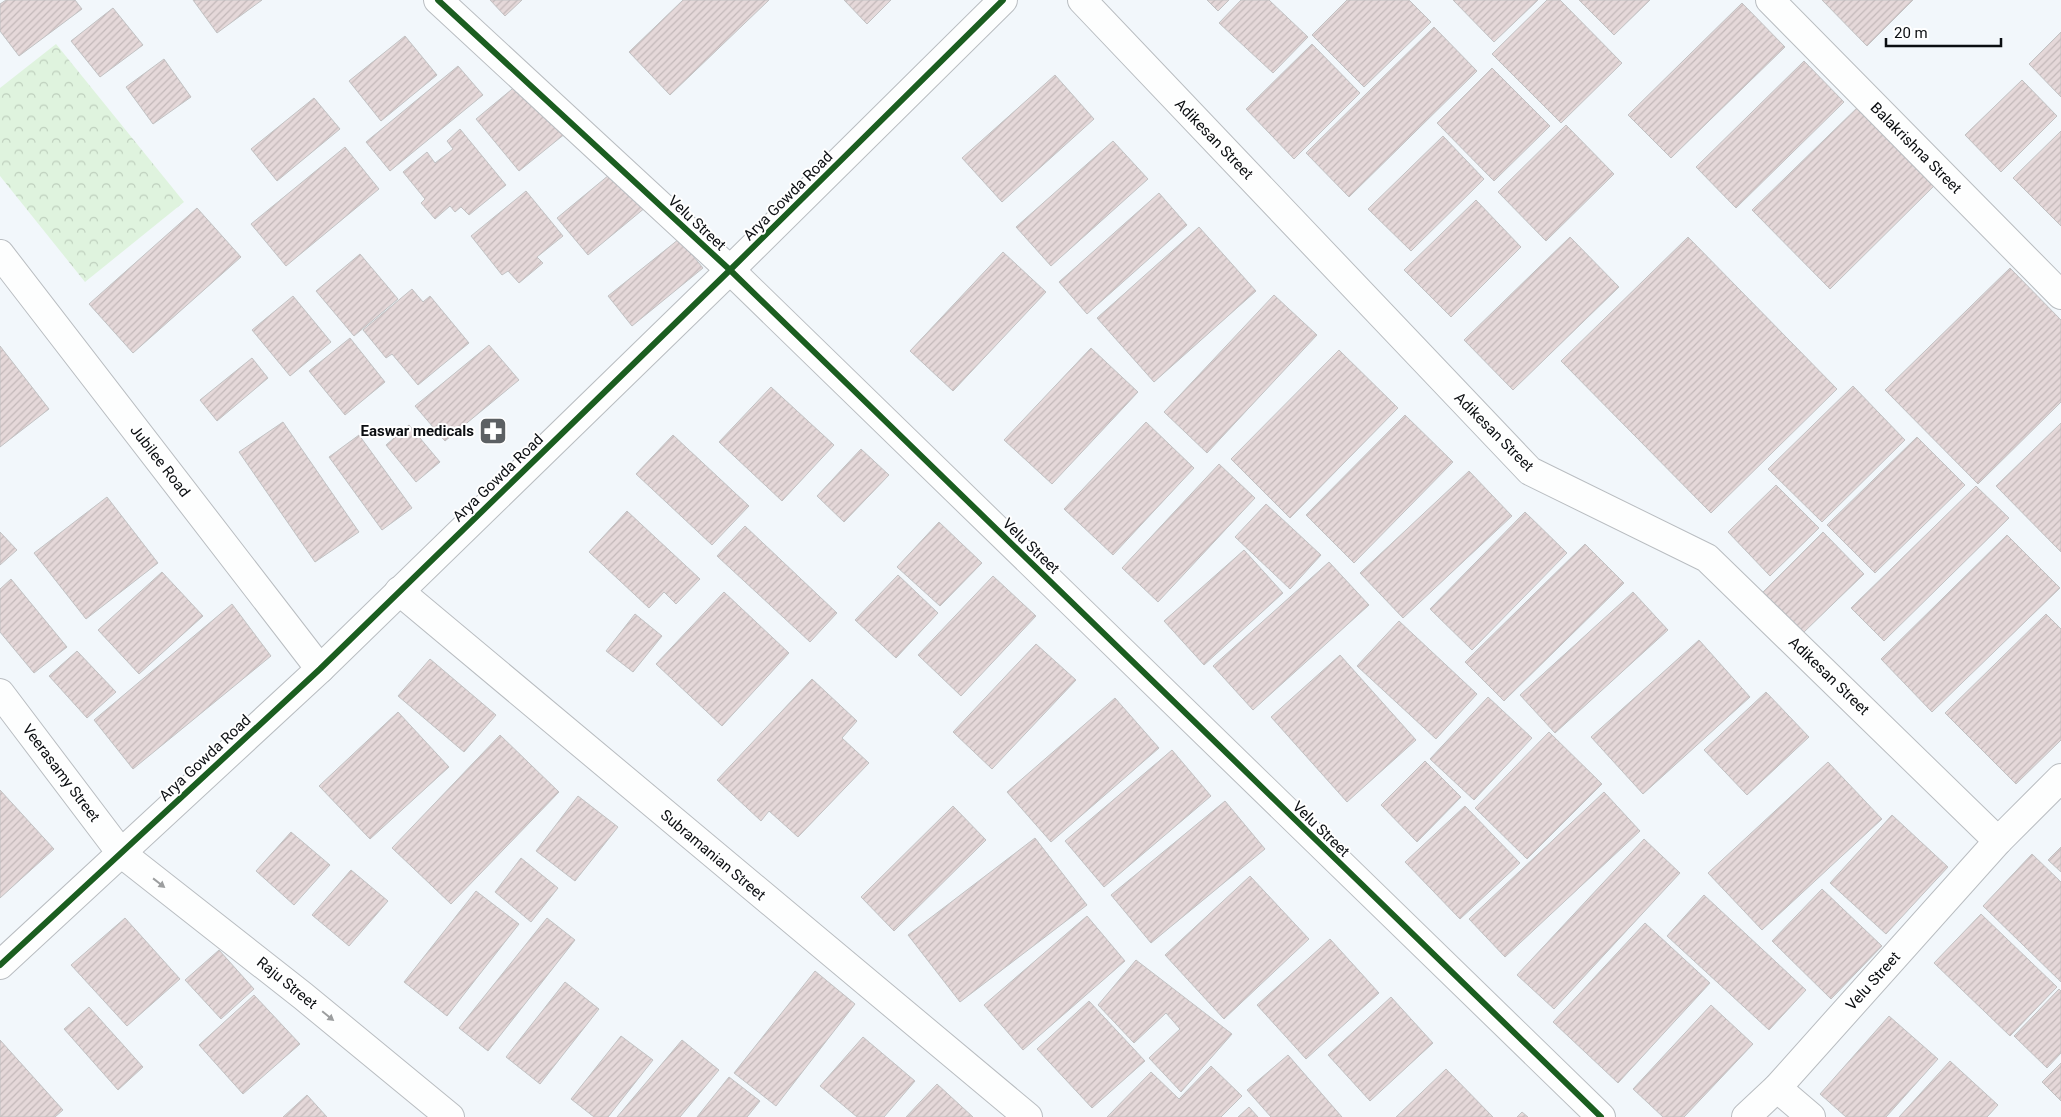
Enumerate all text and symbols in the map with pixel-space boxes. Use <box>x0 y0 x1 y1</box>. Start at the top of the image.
scale bar <box>1886 15 2001 47</box>
text: 20 m <box>1894 24 1928 42</box>
street label: Adikesan Street <box>1171 95 1257 183</box>
street label: Balakrishna Street <box>1867 99 1965 197</box>
street label: Arya Gowda Road <box>740 148 836 244</box>
street label: Velu Street <box>664 192 730 254</box>
street label: Adikesan Street <box>1451 389 1537 475</box>
pharmacy icon: Easwar medicals <box>478 416 508 446</box>
street label: Jubilee Road <box>126 421 194 501</box>
place label: Easwar medicals <box>361 422 474 440</box>
street label: Arya Gowda Road <box>449 430 547 526</box>
street label: Velu Street <box>999 514 1063 578</box>
street label: Adikesan Street <box>1785 633 1873 719</box>
street label: Arya Gowda Road <box>155 711 255 805</box>
street label: Veerasamy Street <box>18 721 104 825</box>
street label: Velu Street <box>1289 797 1353 861</box>
street label: Subramanian Street <box>657 806 769 904</box>
one-way arrow <box>153 877 166 888</box>
street label: Velu Street <box>1842 948 1904 1014</box>
street label: Raju Street <box>253 953 321 1013</box>
one-way arrow <box>321 1011 334 1022</box>

